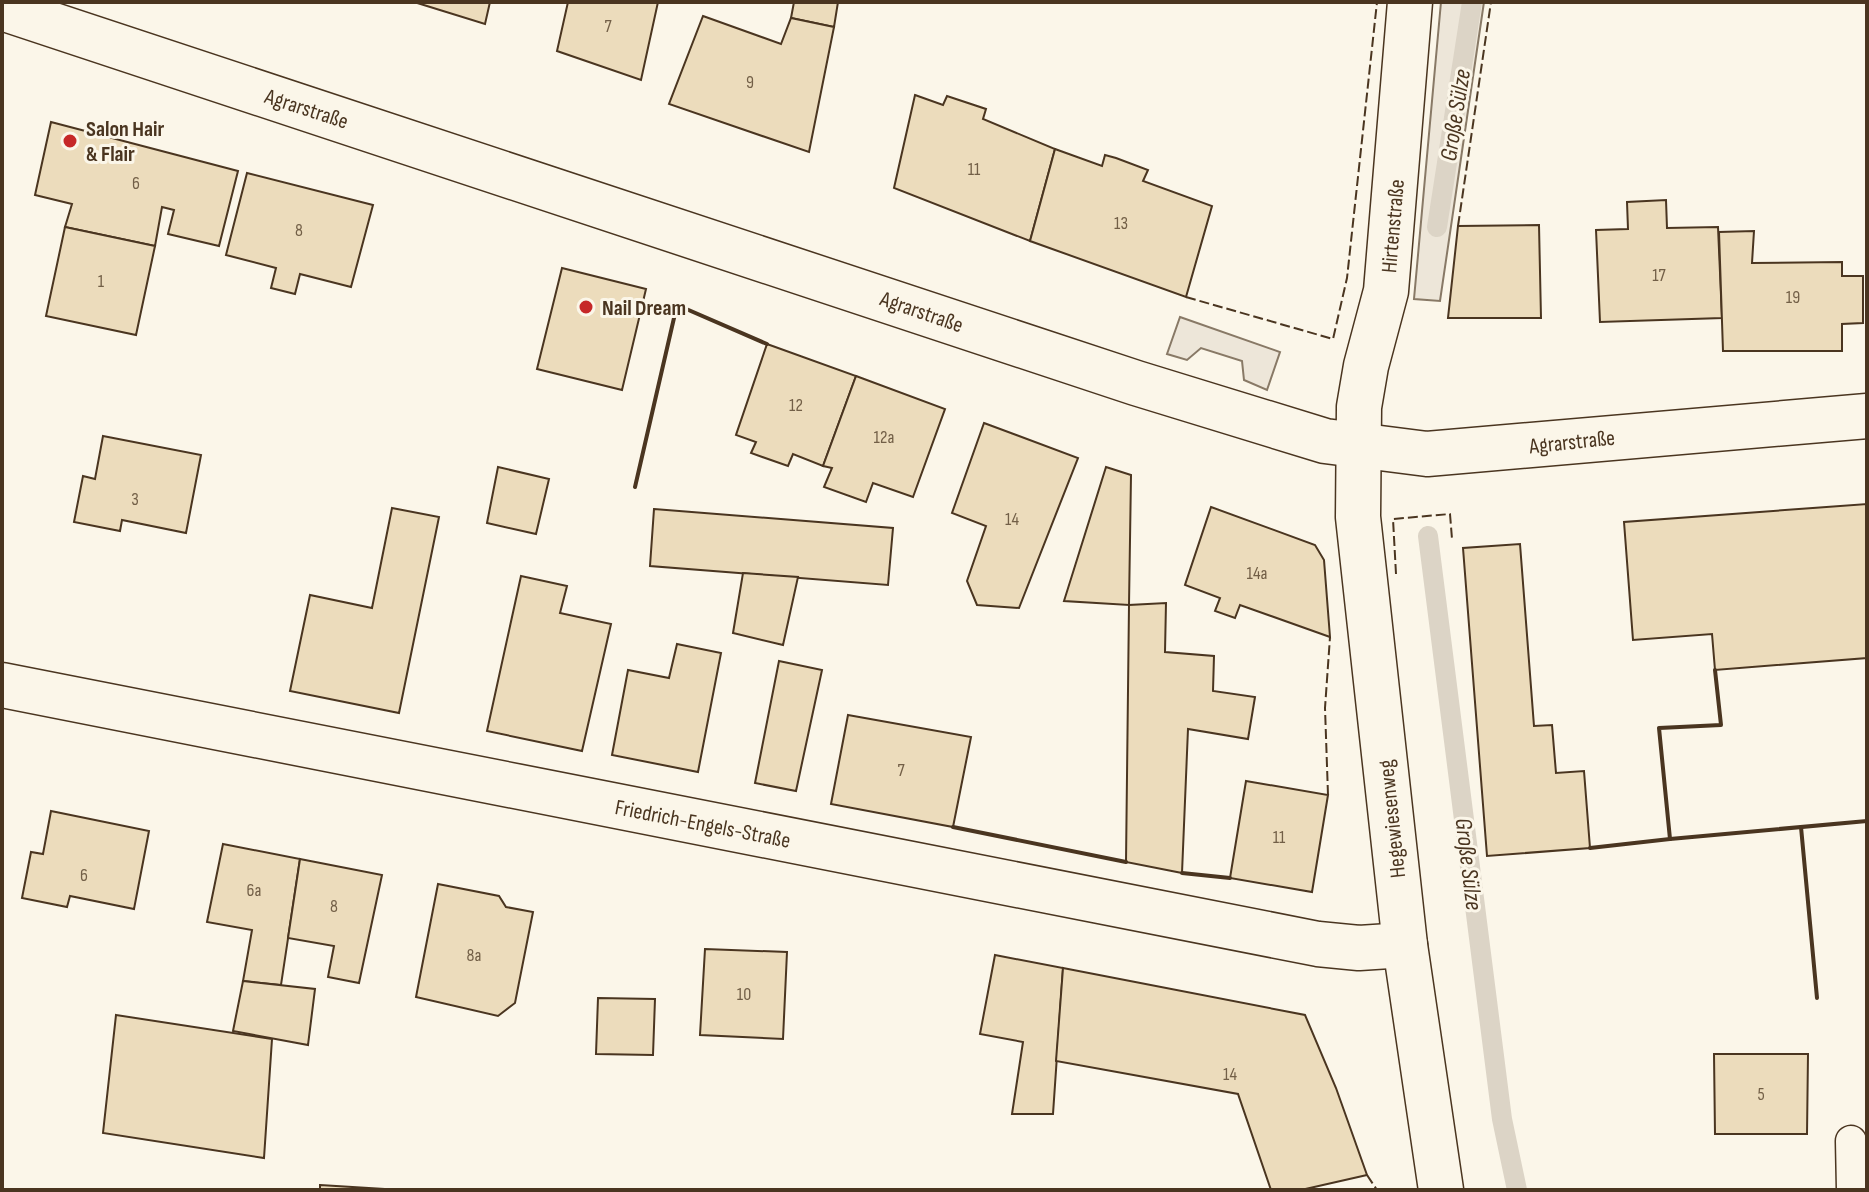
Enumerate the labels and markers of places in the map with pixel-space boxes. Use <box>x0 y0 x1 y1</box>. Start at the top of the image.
place label: Salon Hair & Flair <box>86 116 164 168</box>
marker: Salon Hair & Flair <box>61 132 79 150</box>
place label: Nail Dream <box>602 295 686 322</box>
marker: Nail Dream <box>577 298 595 316</box>

